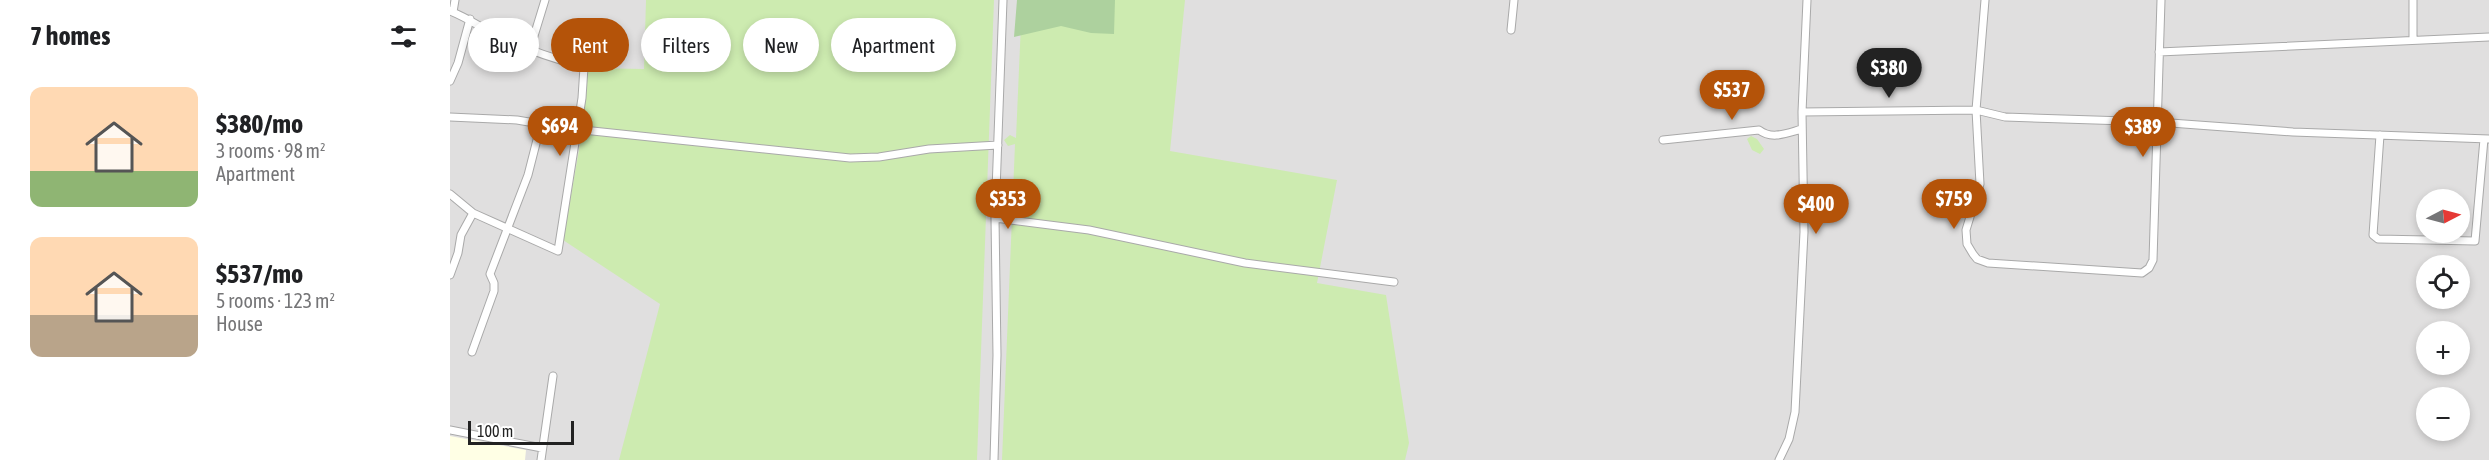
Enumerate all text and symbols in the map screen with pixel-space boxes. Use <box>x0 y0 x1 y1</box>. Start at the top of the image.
chip: Buy <box>468 18 539 72</box>
chip: Rent <box>551 18 629 72</box>
chip: Filters <box>641 18 731 72</box>
chip: New <box>743 18 819 72</box>
chip: Apartment <box>831 18 956 72</box>
icon: filters <box>387 20 420 53</box>
text: 7 homes <box>30 21 110 51</box>
pin: $380 <box>1853 48 1925 99</box>
text: $380 <box>1871 56 1907 79</box>
pin: $537 <box>1696 70 1768 121</box>
text: $537 <box>1714 78 1750 101</box>
pin: $694 <box>524 106 596 157</box>
pin: $389 <box>2107 107 2179 158</box>
text: $380/mo <box>216 109 303 139</box>
icon: home <box>78 111 150 183</box>
text: $694 <box>542 114 578 137</box>
text: $389 <box>2125 115 2161 138</box>
text: 3 rooms · 98 m² <box>216 139 326 162</box>
text: Apartment <box>216 162 295 185</box>
pin: $353 <box>972 179 1044 230</box>
pin: $759 <box>1918 179 1990 230</box>
pin: $400 <box>1780 184 1852 235</box>
text: $353 <box>990 187 1026 210</box>
text: $759 <box>1936 187 1972 210</box>
north arrow <box>2416 189 2470 243</box>
map controls <box>2416 189 2470 441</box>
text: $400 <box>1798 192 1834 215</box>
button: locate <box>2416 255 2470 309</box>
text: $537/mo <box>216 259 303 289</box>
icon: home <box>78 261 150 333</box>
text: 5 rooms · 123 m² <box>216 289 335 312</box>
text: House <box>216 312 263 335</box>
button: + <box>2416 321 2470 375</box>
button: − <box>2416 387 2470 441</box>
scale bar <box>468 418 574 446</box>
text: 100 m <box>477 422 513 440</box>

